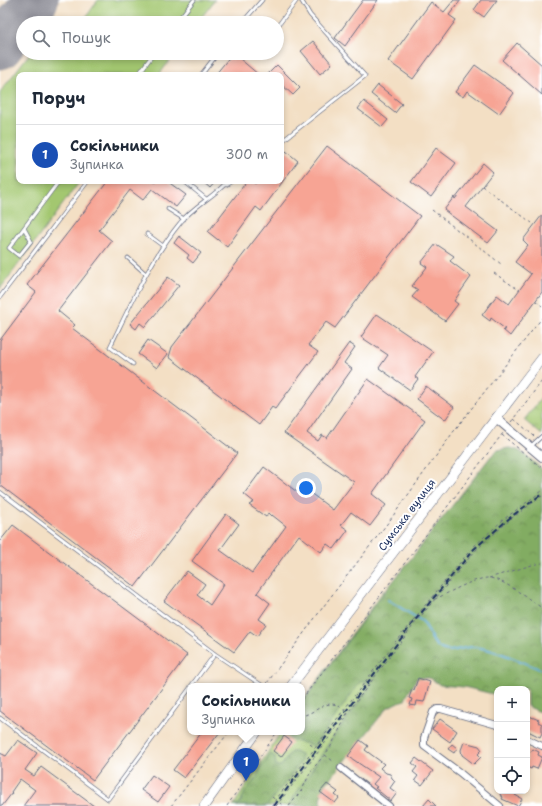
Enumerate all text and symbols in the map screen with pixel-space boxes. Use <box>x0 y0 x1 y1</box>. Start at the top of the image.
search box <box>16 16 284 60</box>
icon: search <box>30 27 52 49</box>
text: Пошук <box>62 28 111 48</box>
text: Поруч <box>32 87 85 109</box>
text: Сокільники <box>70 136 159 156</box>
text: 1 <box>42 146 48 163</box>
text: 300 m <box>225 146 268 163</box>
text: Зупинка <box>70 156 124 173</box>
street label: Сумська вулиця <box>375 476 439 554</box>
your location <box>296 478 316 498</box>
popup <box>187 683 305 735</box>
map controls <box>494 686 530 794</box>
button: + <box>494 686 530 722</box>
text: Сокільники <box>201 691 291 711</box>
text: Зупинка <box>201 711 255 728</box>
button: − <box>494 722 530 758</box>
pin: 1 <box>233 748 259 781</box>
button: locate <box>494 758 530 794</box>

